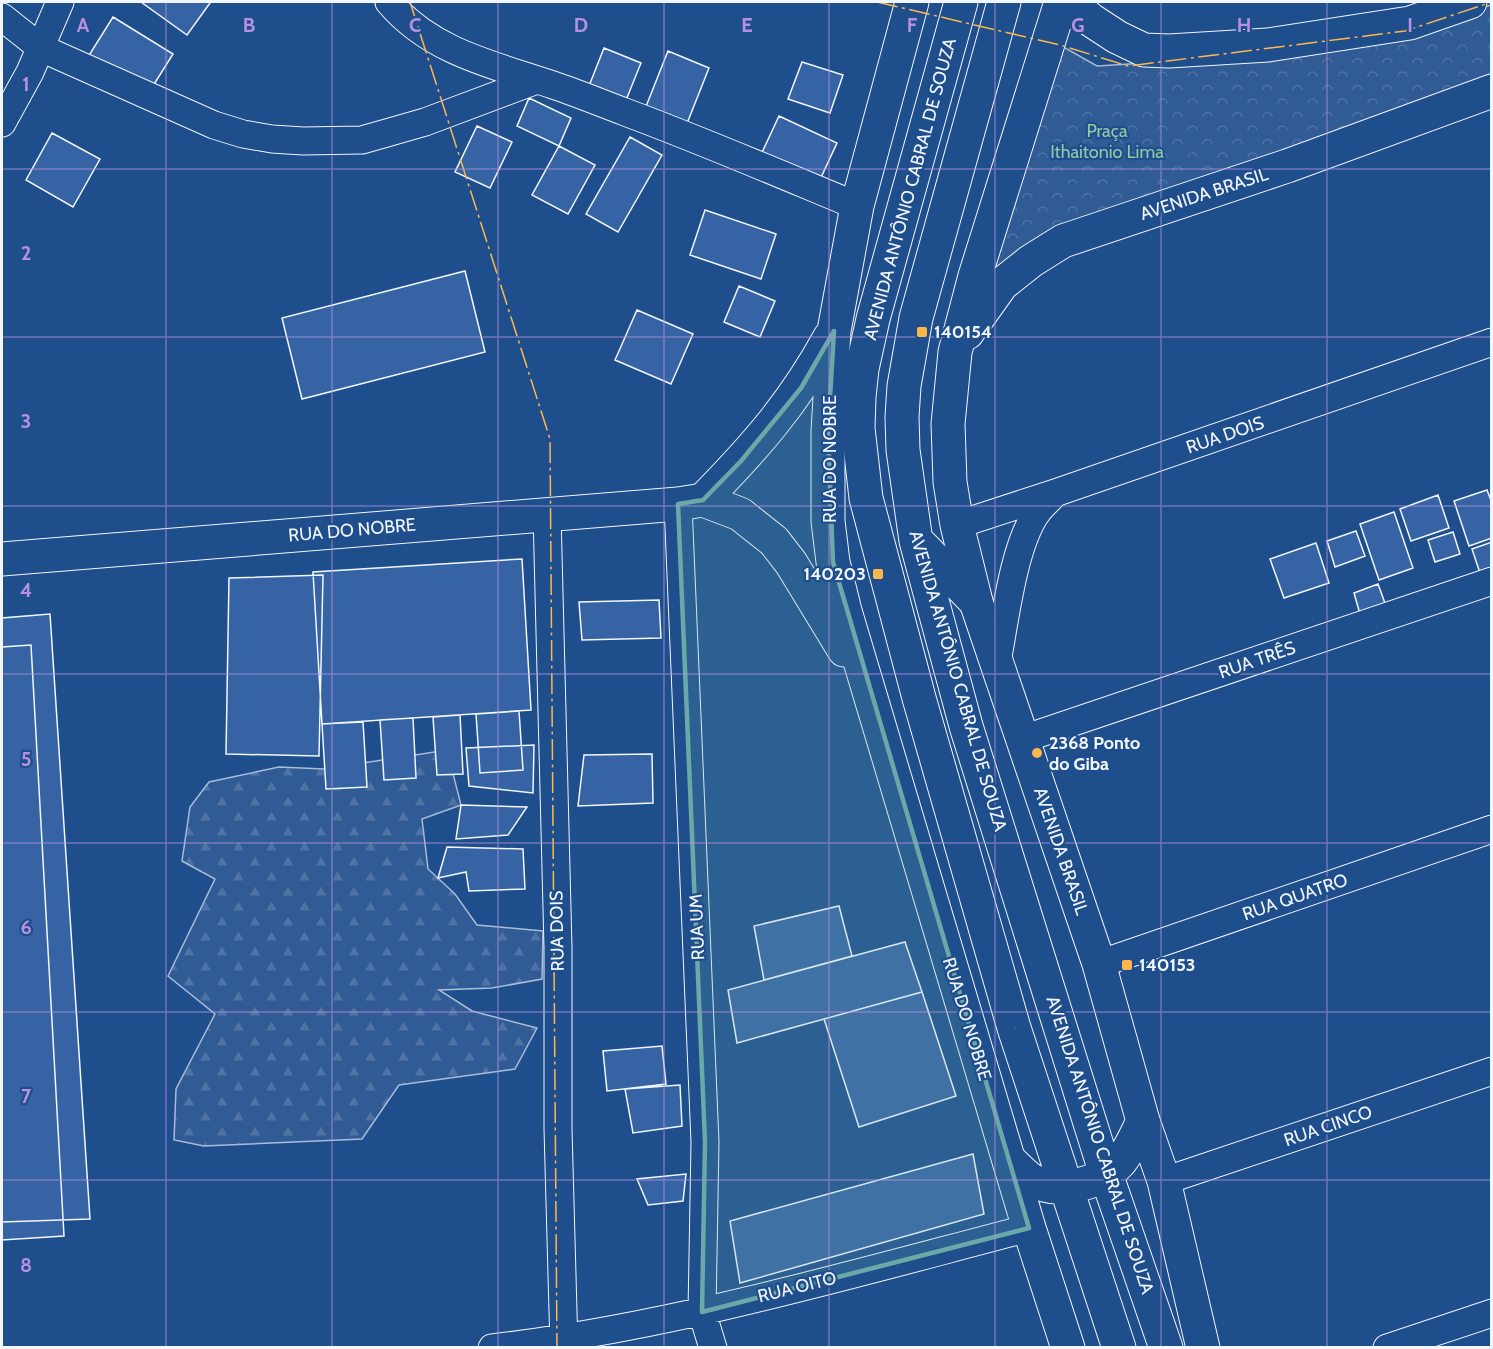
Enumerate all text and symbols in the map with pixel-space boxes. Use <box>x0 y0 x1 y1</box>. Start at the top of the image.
text: A <box>77 13 90 37</box>
text: B <box>243 13 255 37</box>
text: C <box>409 13 421 37</box>
text: D <box>574 13 588 37</box>
text: E <box>741 13 753 37</box>
text: F <box>907 13 918 37</box>
text: G <box>1071 13 1085 37</box>
text: H <box>1237 13 1251 37</box>
text: I <box>1407 13 1413 37</box>
street label: AVENIDA ANTÔNIO CABRAL DE SOUZA <box>859 36 961 342</box>
text: 1 <box>22 72 30 96</box>
park label: Praça Ithaitonio Lima <box>1050 120 1164 163</box>
street label: AVENIDA BRASIL <box>1137 163 1271 225</box>
text: 2 <box>21 241 31 265</box>
place label: 140154 <box>934 321 992 343</box>
marker: 140154 <box>915 325 929 339</box>
street label: RUA DO NOBRE <box>819 395 841 523</box>
text: 3 <box>21 409 31 433</box>
street label: RUA DOIS <box>1183 411 1267 459</box>
street label: RUA DO NOBRE <box>287 513 417 547</box>
street label: AVENIDA ANTÔNIO CABRAL DE SOUZA <box>904 528 1012 834</box>
place label: 140203 <box>804 563 866 585</box>
marker: 140203 <box>871 567 885 581</box>
text: 4 <box>20 578 32 602</box>
street label: RUA TRÊS <box>1216 637 1298 683</box>
place label: 2368 Ponto do Giba <box>1049 732 1140 775</box>
marker: 2368 Ponto do Giba <box>1030 746 1044 760</box>
text: 5 <box>21 747 31 771</box>
street label: AVENIDA BRASIL <box>1029 784 1093 918</box>
street label: RUA QUATRO <box>1240 869 1351 925</box>
street label: RUA DOIS <box>545 890 569 972</box>
street label: RUA UM <box>685 894 709 960</box>
text: 6 <box>20 915 32 939</box>
place label: 140153 <box>1139 954 1196 976</box>
street label: RUA DO NOBRE <box>938 955 996 1083</box>
marker: 140153 <box>1120 958 1134 972</box>
street label: AVENIDA ANTÔNIO CABRAL DE SOUZA <box>1041 993 1159 1297</box>
text: 7 <box>21 1084 32 1108</box>
street label: RUA CINCO <box>1281 1101 1375 1151</box>
text: 8 <box>20 1253 32 1277</box>
street label: RUA OITO <box>755 1267 839 1307</box>

